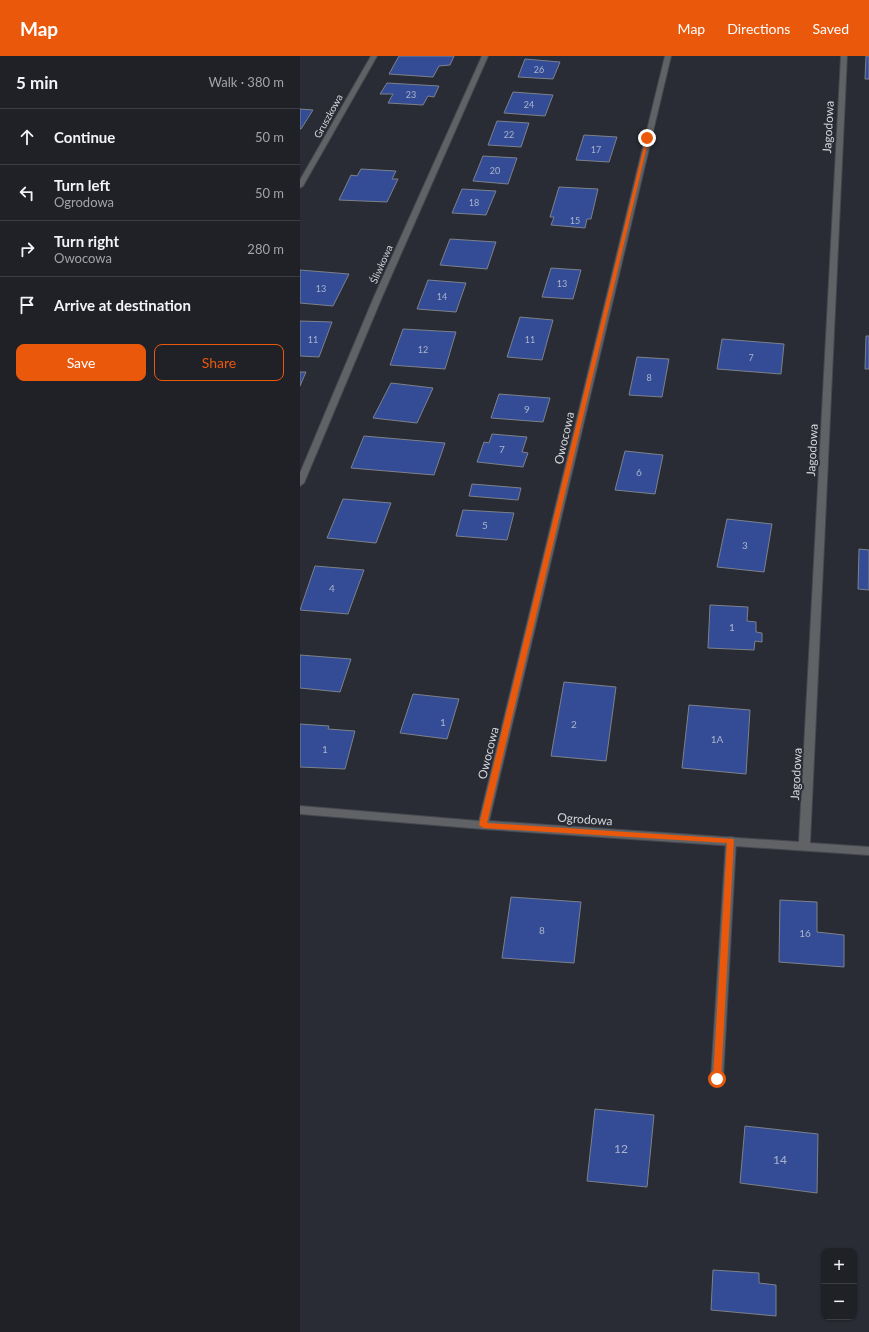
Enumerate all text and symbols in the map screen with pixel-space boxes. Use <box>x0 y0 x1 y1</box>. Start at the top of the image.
text: Map <box>20 17 58 40</box>
text: Map <box>678 20 705 37</box>
text: Directions <box>727 20 790 37</box>
text: Saved <box>812 20 849 37</box>
house number: 26 <box>534 64 544 75</box>
text: 5 min <box>16 72 58 93</box>
text: Walk · 380 m <box>208 74 284 90</box>
house number: 23 <box>406 89 416 100</box>
street label: Gruszkowa <box>311 92 345 140</box>
house number: 24 <box>524 99 534 110</box>
street label: Jagodowa <box>819 100 837 154</box>
icon: ahead <box>16 126 38 148</box>
text: Continue <box>54 128 115 146</box>
text: 50 m <box>255 129 284 145</box>
house number: 22 <box>504 129 514 140</box>
route end <box>638 129 656 147</box>
house number: 17 <box>591 144 601 155</box>
house number: 20 <box>490 165 500 176</box>
text: Turn left <box>54 176 110 194</box>
icon: left <box>16 182 38 204</box>
text: 50 m <box>255 185 284 201</box>
text: Ogrodowa <box>54 194 114 210</box>
house number: 18 <box>469 197 479 208</box>
house number: 15 <box>570 215 580 226</box>
text: Turn right <box>54 232 119 250</box>
icon: right <box>16 238 38 260</box>
text: 280 m <box>247 241 284 257</box>
street label: Śliwkowa <box>367 243 395 285</box>
text: Owocowa <box>54 250 112 266</box>
house number: 13 <box>557 278 567 289</box>
house number: 13 <box>316 283 326 294</box>
house number: 14 <box>437 291 447 302</box>
icon: arrive <box>16 294 38 316</box>
text: Arrive at destination <box>54 296 191 314</box>
house number: 11 <box>308 334 318 345</box>
house number: 11 <box>525 334 535 345</box>
button: Save <box>16 344 146 381</box>
button: Share <box>154 344 284 381</box>
house number: 12 <box>418 344 428 355</box>
house number: 7 <box>748 352 754 363</box>
house number: 8 <box>646 372 652 383</box>
house number: 9 <box>524 403 530 415</box>
street label: Owocowa <box>551 410 577 466</box>
street label: Jagodowa <box>803 423 821 477</box>
house number: 7 <box>499 443 505 455</box>
house number: 6 <box>636 466 642 478</box>
house number: 5 <box>482 519 488 531</box>
house number: 3 <box>742 539 748 551</box>
house number: 4 <box>329 582 335 594</box>
house number: 1 <box>729 621 735 633</box>
house number: 1 <box>440 716 446 728</box>
house number: 2 <box>571 718 577 730</box>
street label: Owocowa <box>474 725 502 781</box>
house number: 1A <box>711 733 724 745</box>
house number: 1 <box>322 743 328 755</box>
street label: Jagodowa <box>787 747 805 801</box>
street label: Ogrodowa <box>557 810 613 828</box>
house number: 8 <box>539 924 545 936</box>
house number: 16 <box>799 927 811 939</box>
route start <box>708 1070 726 1088</box>
house number: 12 <box>614 1141 628 1156</box>
house number: 14 <box>773 1152 787 1167</box>
map controls <box>821 1248 857 1320</box>
button: + <box>821 1248 857 1284</box>
button: − <box>821 1284 857 1320</box>

